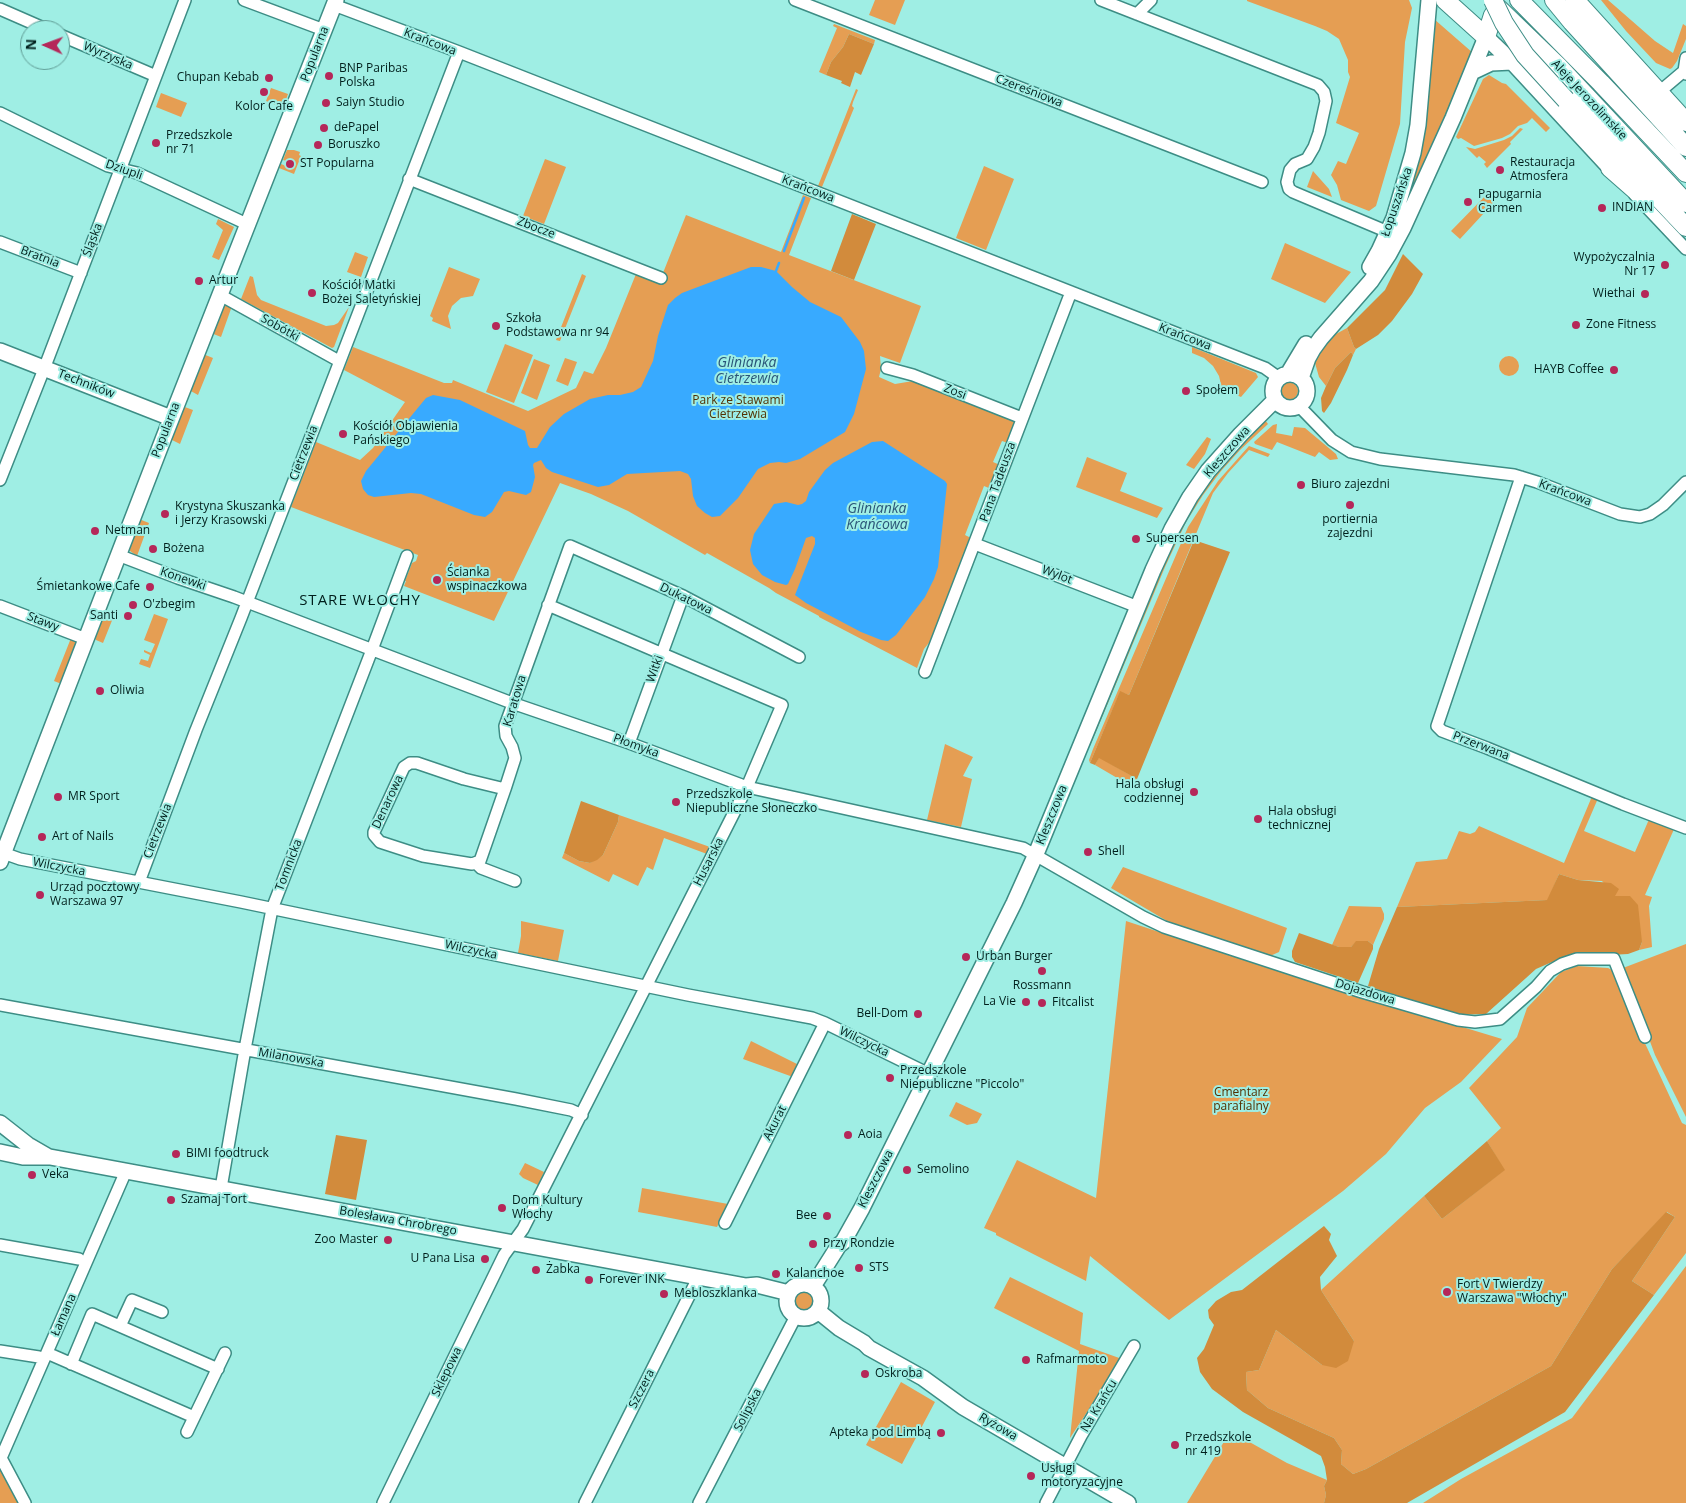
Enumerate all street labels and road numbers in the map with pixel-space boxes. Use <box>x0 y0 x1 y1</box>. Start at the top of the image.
street label: Popularna <box>298 24 332 84</box>
street label: Krańcowa <box>402 25 458 59</box>
street label: Wyrzyska <box>81 39 135 73</box>
street label: Aleje Jerozolimskie <box>1548 57 1630 143</box>
street label: Czereśniowa <box>993 72 1065 110</box>
street label: Dziupli <box>104 157 144 183</box>
street label: Łopuszańska <box>1378 166 1416 238</box>
street label: Krańcowa <box>780 172 836 206</box>
street label: Zbocze <box>515 214 557 242</box>
street label: Śląska <box>80 221 106 259</box>
street label: Bratnia <box>18 243 62 271</box>
street label: Sobótki <box>258 312 302 344</box>
street label: Krańcowa <box>1157 320 1213 354</box>
street label: Techników <box>56 367 116 401</box>
street label: Zosi <box>942 381 968 403</box>
street label: Popularna <box>149 400 183 460</box>
street label: Cietrzewia <box>287 423 321 483</box>
street label: Kleszczowa <box>1201 423 1253 481</box>
street label: Pana Tadeusza <box>977 440 1019 524</box>
street label: Krańcowa <box>1537 477 1593 509</box>
street label: Wylot <box>1040 563 1074 587</box>
street label: Konewki <box>158 564 208 594</box>
street label: Dukatowa <box>657 580 715 618</box>
street label: Stawy <box>25 609 61 635</box>
street label: Witki <box>643 654 667 684</box>
street label: Karatowa <box>500 674 530 728</box>
street label: Przerwana <box>1451 729 1511 763</box>
street label: Płomyka <box>611 731 661 761</box>
street label: Denarowa <box>369 773 407 831</box>
street label: Kleszczowa <box>1034 783 1070 847</box>
street label: Cietrzewia <box>141 801 175 861</box>
street label: Husarska <box>691 835 727 889</box>
street label: Tomnicka <box>273 837 305 893</box>
street label: Wilczycka <box>31 855 87 879</box>
street label: Wilczycka <box>443 937 499 963</box>
street label: Dojazdowa <box>1333 976 1397 1008</box>
street label: Wilczycka <box>837 1024 891 1060</box>
street label: Milanowska <box>257 1045 325 1071</box>
street label: Akurat <box>760 1103 790 1143</box>
street label: Kleszczowa <box>855 1148 897 1210</box>
street label: Bolesława Chrobrego <box>338 1204 458 1238</box>
street label: Łamana <box>48 1292 80 1338</box>
street label: Sklepowa <box>429 1345 465 1399</box>
street label: Szczera <box>626 1367 658 1411</box>
street label: Na Krańcu <box>1078 1377 1120 1435</box>
street label: Solipska <box>731 1386 765 1434</box>
street label: Ryżowa <box>976 1410 1020 1444</box>

